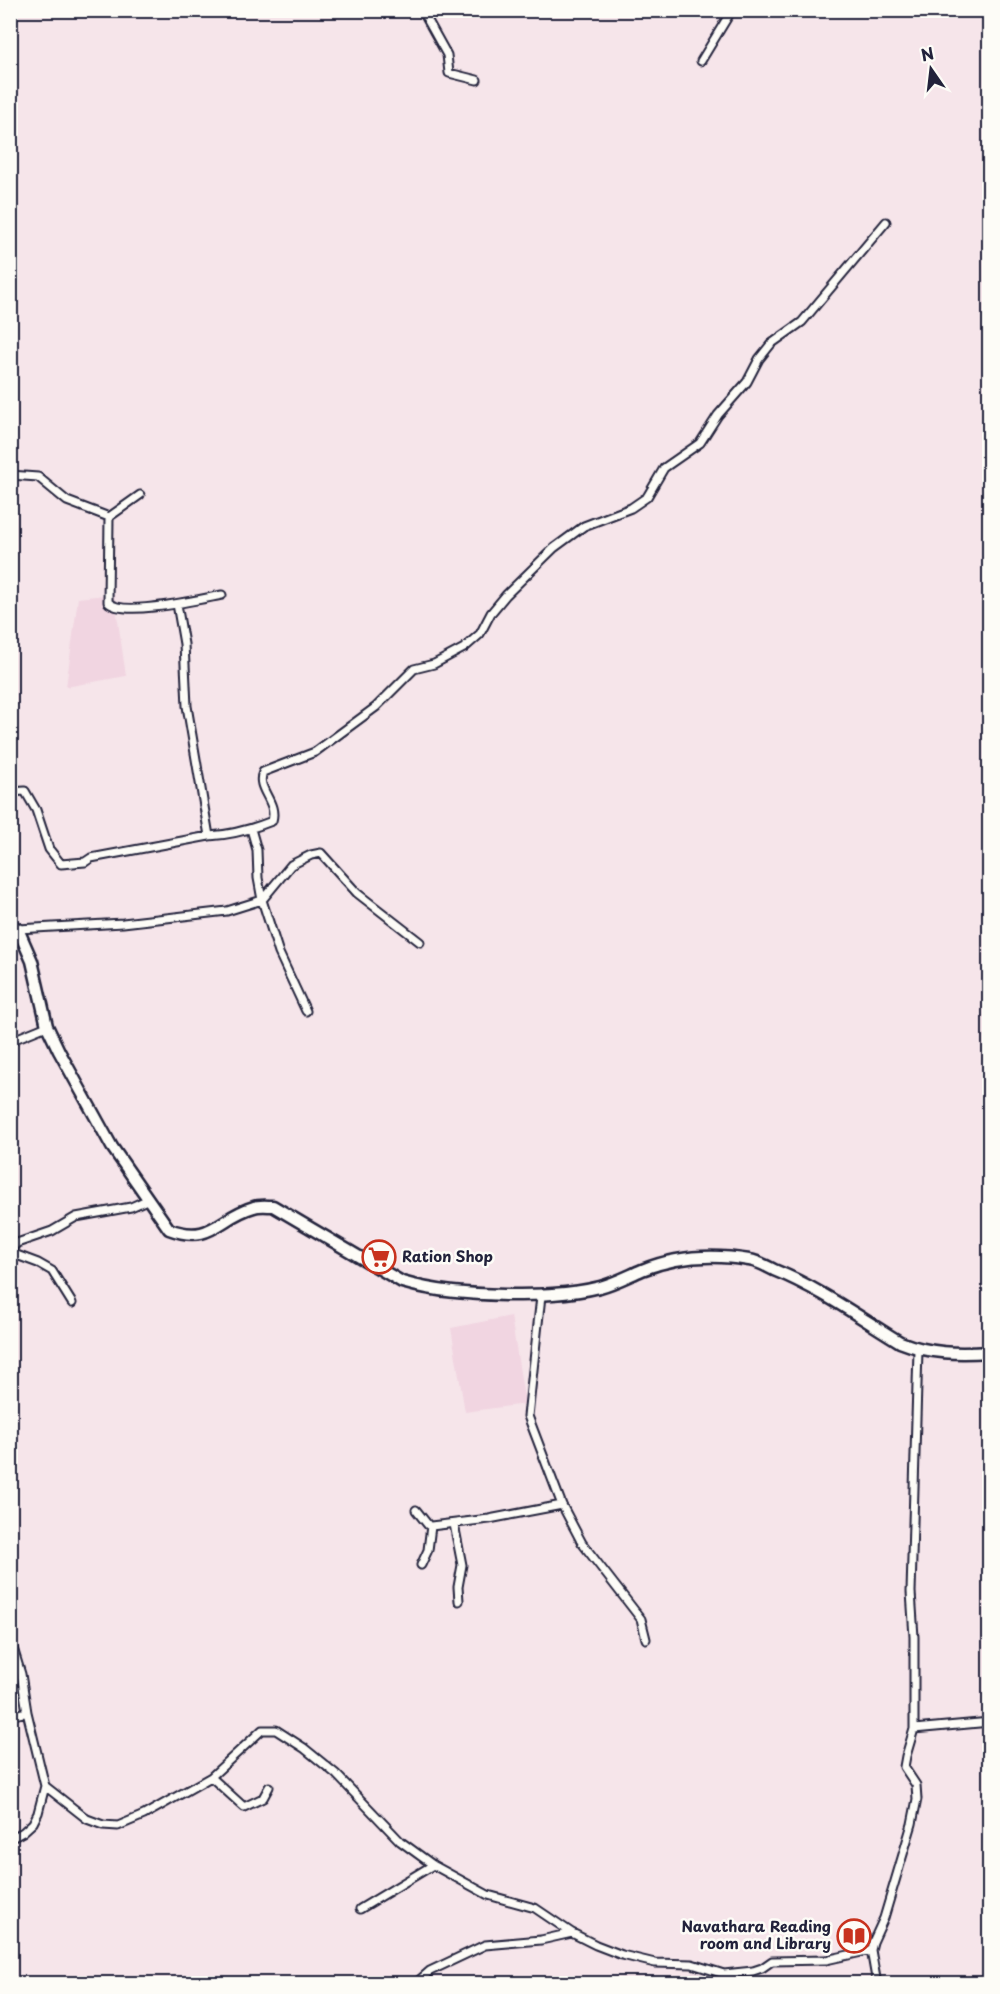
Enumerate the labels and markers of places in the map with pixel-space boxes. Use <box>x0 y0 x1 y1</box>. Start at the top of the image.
supermarket icon: Ration Shop <box>361 1239 397 1275</box>
place label: Ration Shop <box>402 1244 493 1267</box>
place label: Navathara Reading room and Library <box>681 1914 831 1954</box>
library icon: Navathara Reading room and Library <box>836 1918 872 1954</box>

